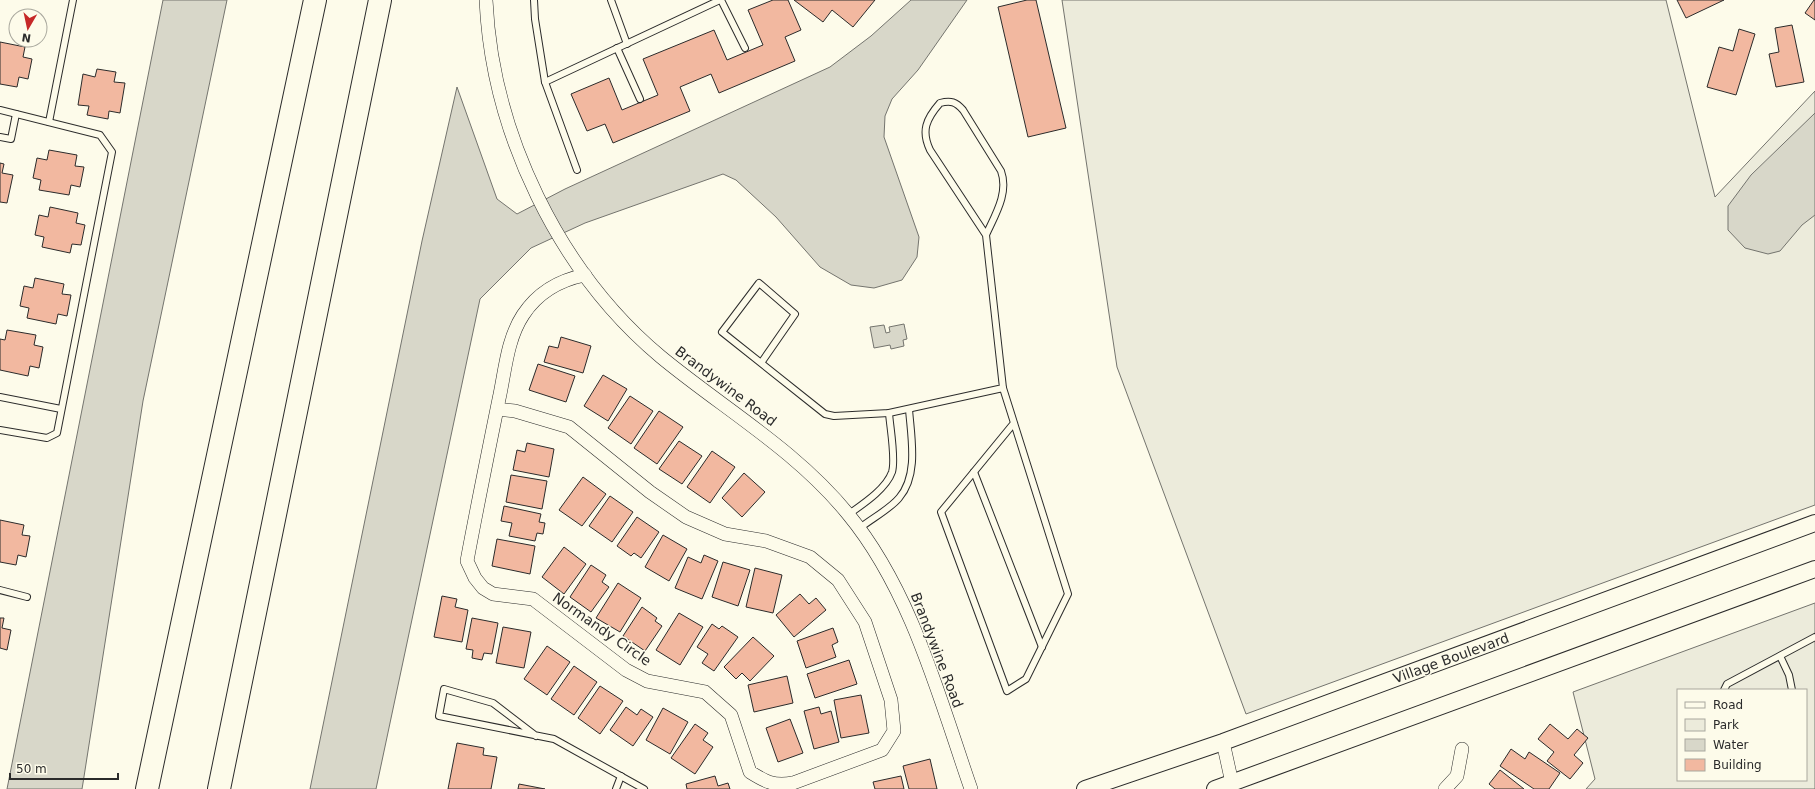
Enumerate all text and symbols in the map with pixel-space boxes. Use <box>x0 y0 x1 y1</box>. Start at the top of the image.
north arrow <box>8 8 48 48</box>
text: N <box>21 30 32 45</box>
street label: Brandywine Road <box>672 343 780 429</box>
street label: Normandy Circle <box>550 589 654 669</box>
street label: Brandywine Road <box>908 590 966 710</box>
street label: Village Boulevard <box>1391 630 1511 686</box>
legend <box>1677 689 1807 781</box>
text: Road <box>1713 698 1743 712</box>
text: Park <box>1713 718 1739 732</box>
text: Water <box>1713 738 1749 752</box>
scale bar <box>10 755 118 781</box>
text: Building <box>1713 758 1762 772</box>
text: 50 m <box>16 762 47 776</box>

